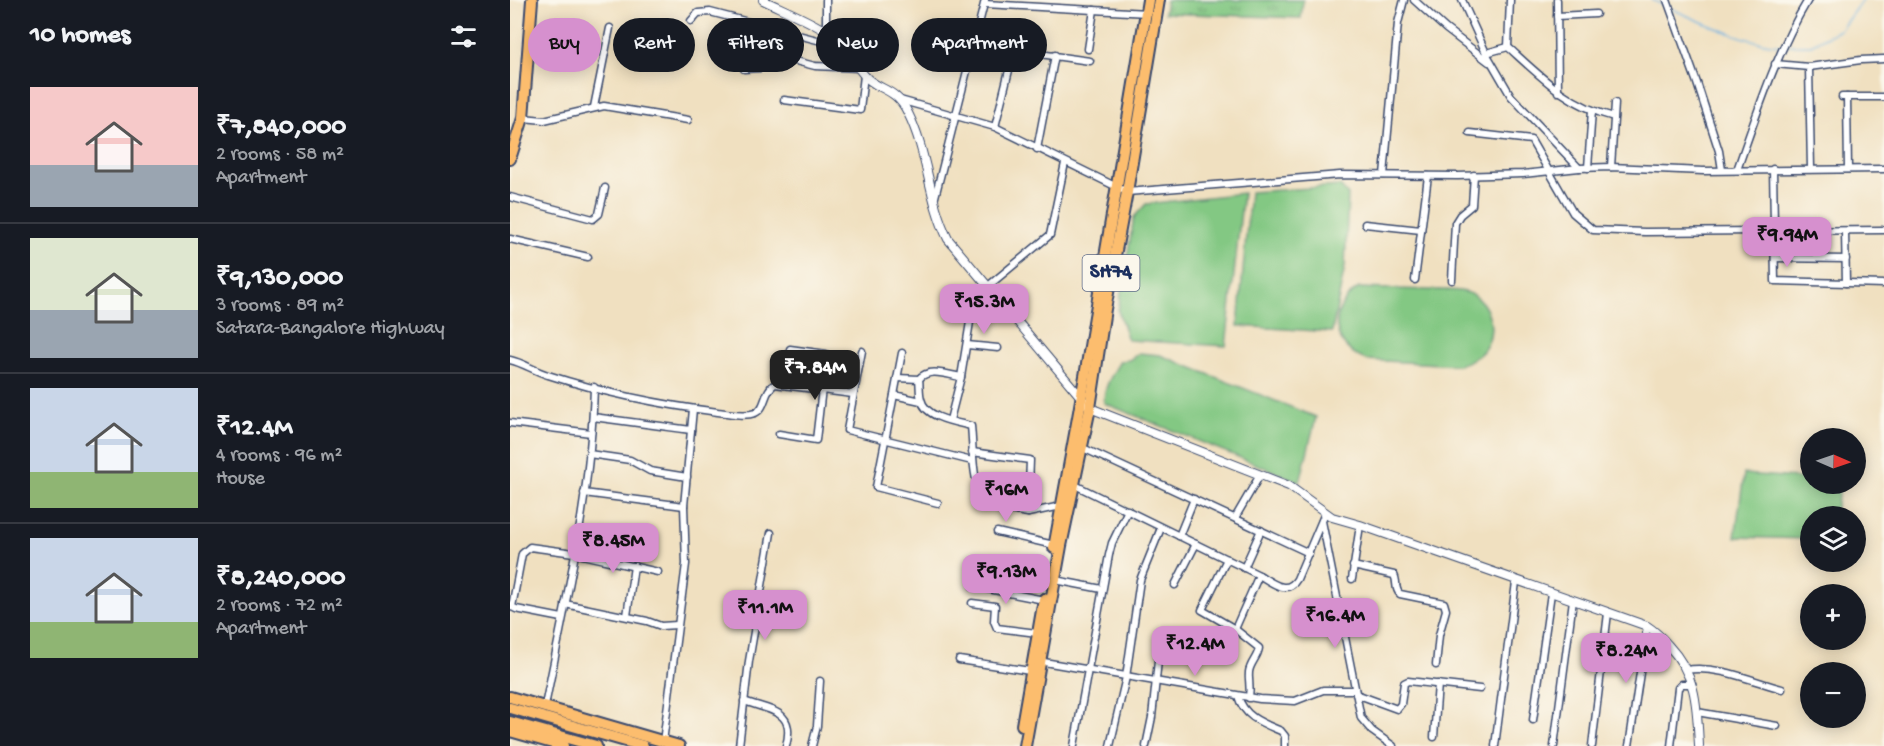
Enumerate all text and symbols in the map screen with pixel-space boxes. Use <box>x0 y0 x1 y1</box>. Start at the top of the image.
chip: Buy <box>528 18 601 72</box>
chip: Rent <box>613 18 695 72</box>
chip: Filters <box>707 18 804 72</box>
chip: New <box>816 18 899 72</box>
chip: Apartment <box>911 18 1047 72</box>
icon: filters <box>447 20 480 53</box>
text: 10 homes <box>30 21 130 52</box>
icon: home <box>78 111 150 183</box>
text: ₹7,840,000 <box>216 113 346 144</box>
text: 2 rooms · 58 m² <box>216 144 344 167</box>
text: Apartment <box>216 167 306 190</box>
pin: ₹9.94M <box>1738 217 1836 268</box>
text: ₹9.94M <box>1756 225 1818 248</box>
road number: SH74 <box>1082 255 1140 291</box>
icon: home <box>78 262 150 334</box>
text: ₹9,130,000 <box>216 264 343 295</box>
pin: ₹15.3M <box>935 284 1033 335</box>
text: ₹15.3M <box>954 292 1014 315</box>
text: 3 rooms · 89 m² <box>216 295 344 318</box>
text: Satara-Bangalore Highway <box>216 318 445 341</box>
pin: ₹7.84M <box>766 350 864 401</box>
text: ₹7.84M <box>784 358 846 381</box>
icon: home <box>78 412 150 484</box>
text: ₹12.4M <box>216 414 293 445</box>
north arrow <box>1800 428 1866 494</box>
map controls <box>1800 428 1866 728</box>
text: 4 rooms · 96 m² <box>216 445 342 468</box>
text: House <box>216 468 265 491</box>
pin: ₹16M <box>970 472 1042 523</box>
text: ₹16M <box>984 480 1028 503</box>
button: layers <box>1800 506 1866 572</box>
pin: ₹8.45M <box>564 523 662 574</box>
text: ₹8.45M <box>582 531 644 554</box>
pin: ₹9.13M <box>957 554 1055 605</box>
icon: home <box>78 562 150 634</box>
text: ₹9.13M <box>976 562 1036 585</box>
text: ₹8,240,000 <box>216 564 346 595</box>
button: + <box>1800 584 1866 650</box>
pin: ₹11.1M <box>716 590 814 641</box>
text: 2 rooms · 72 m² <box>216 595 343 618</box>
text: ₹11.1M <box>737 598 793 621</box>
pin: ₹16.4M <box>1286 598 1384 649</box>
text: ₹16.4M <box>1305 606 1365 629</box>
text: Apartment <box>216 618 306 641</box>
pin: ₹12.4M <box>1146 626 1244 677</box>
pin: ₹8.24M <box>1577 633 1675 684</box>
text: ₹12.4M <box>1166 634 1224 657</box>
text: ₹8.24M <box>1595 641 1657 664</box>
button: − <box>1800 662 1866 728</box>

